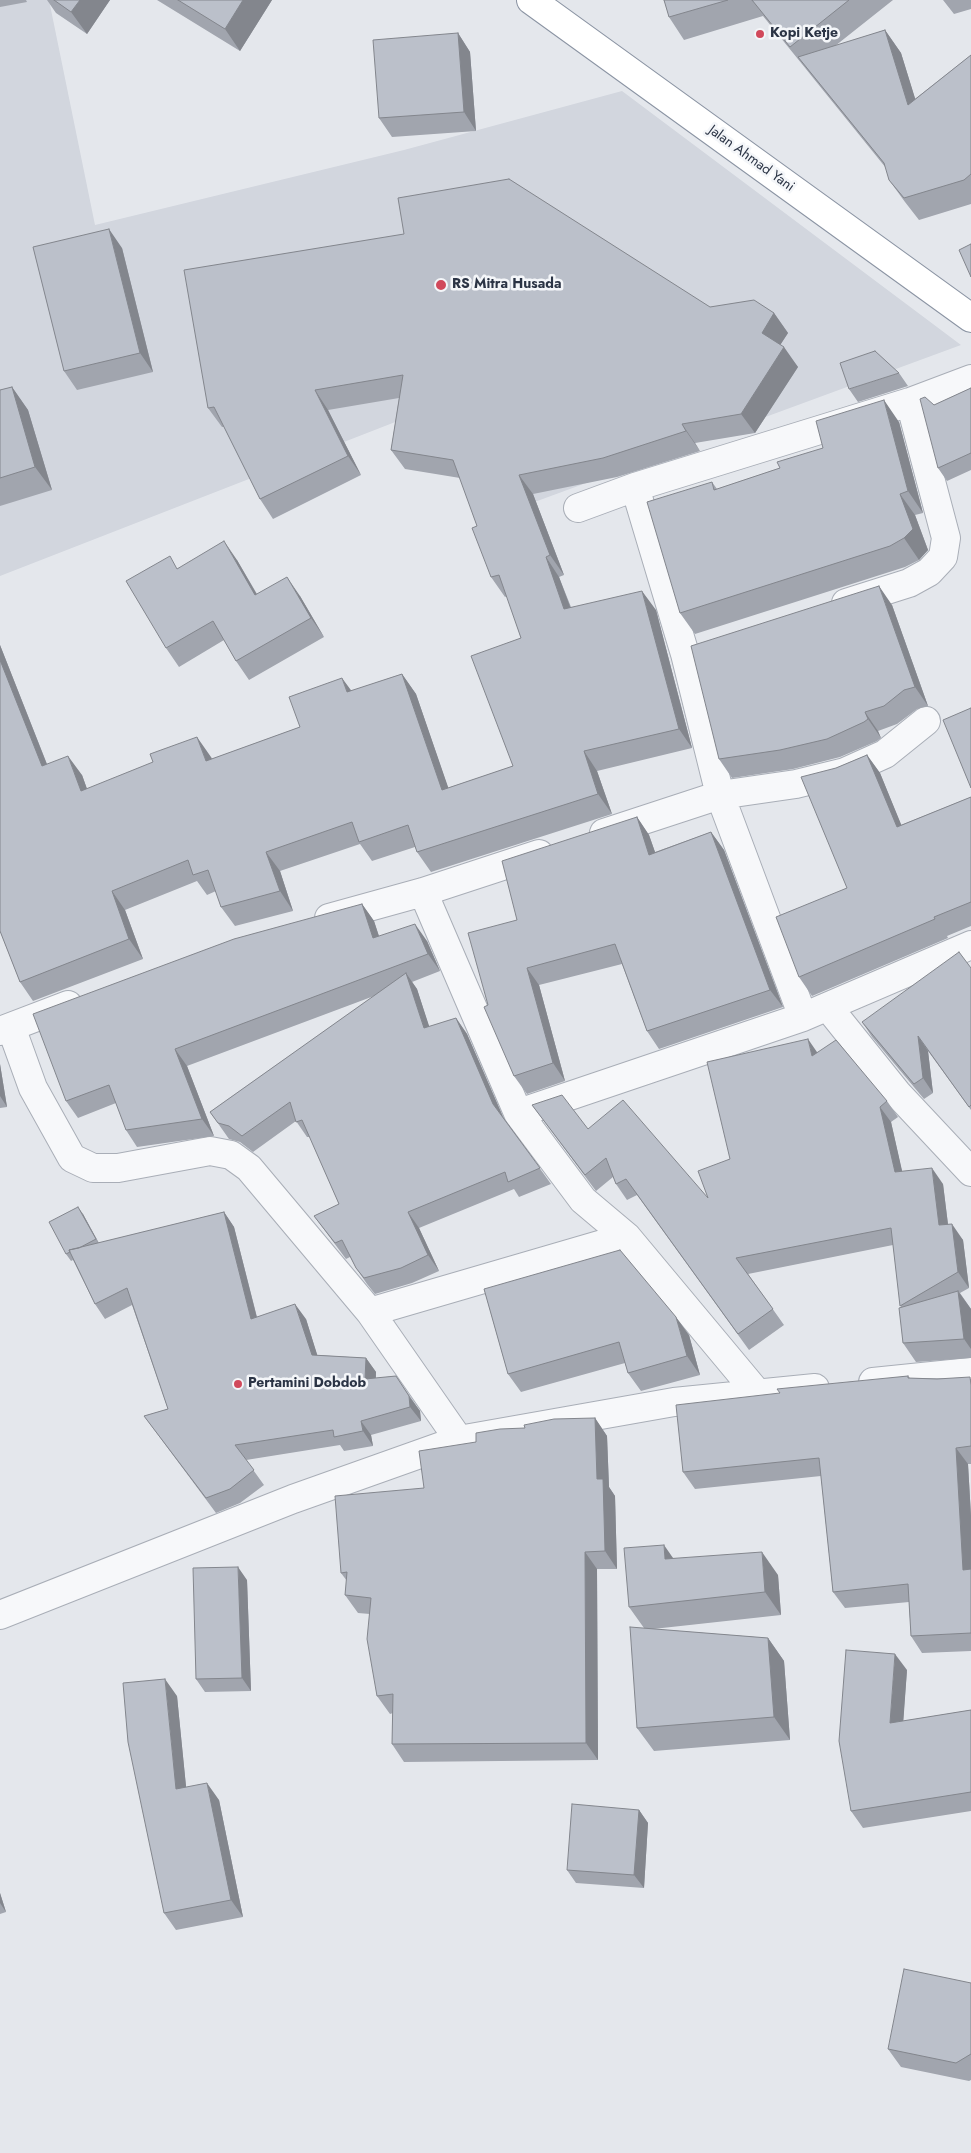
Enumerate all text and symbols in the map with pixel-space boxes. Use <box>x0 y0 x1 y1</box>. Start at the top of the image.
place label: Kopi Ketje <box>770 26 838 42</box>
marker: Kopi Ketje <box>754 28 766 40</box>
street label: Jalan Ahmad Yani <box>705 122 797 196</box>
place label: RS Mitra Husada <box>452 277 561 293</box>
marker: RS Mitra Husada <box>434 278 448 292</box>
place label: Pertamini Dobdob <box>248 1376 366 1392</box>
marker: Pertamini Dobdob <box>232 1378 244 1390</box>

